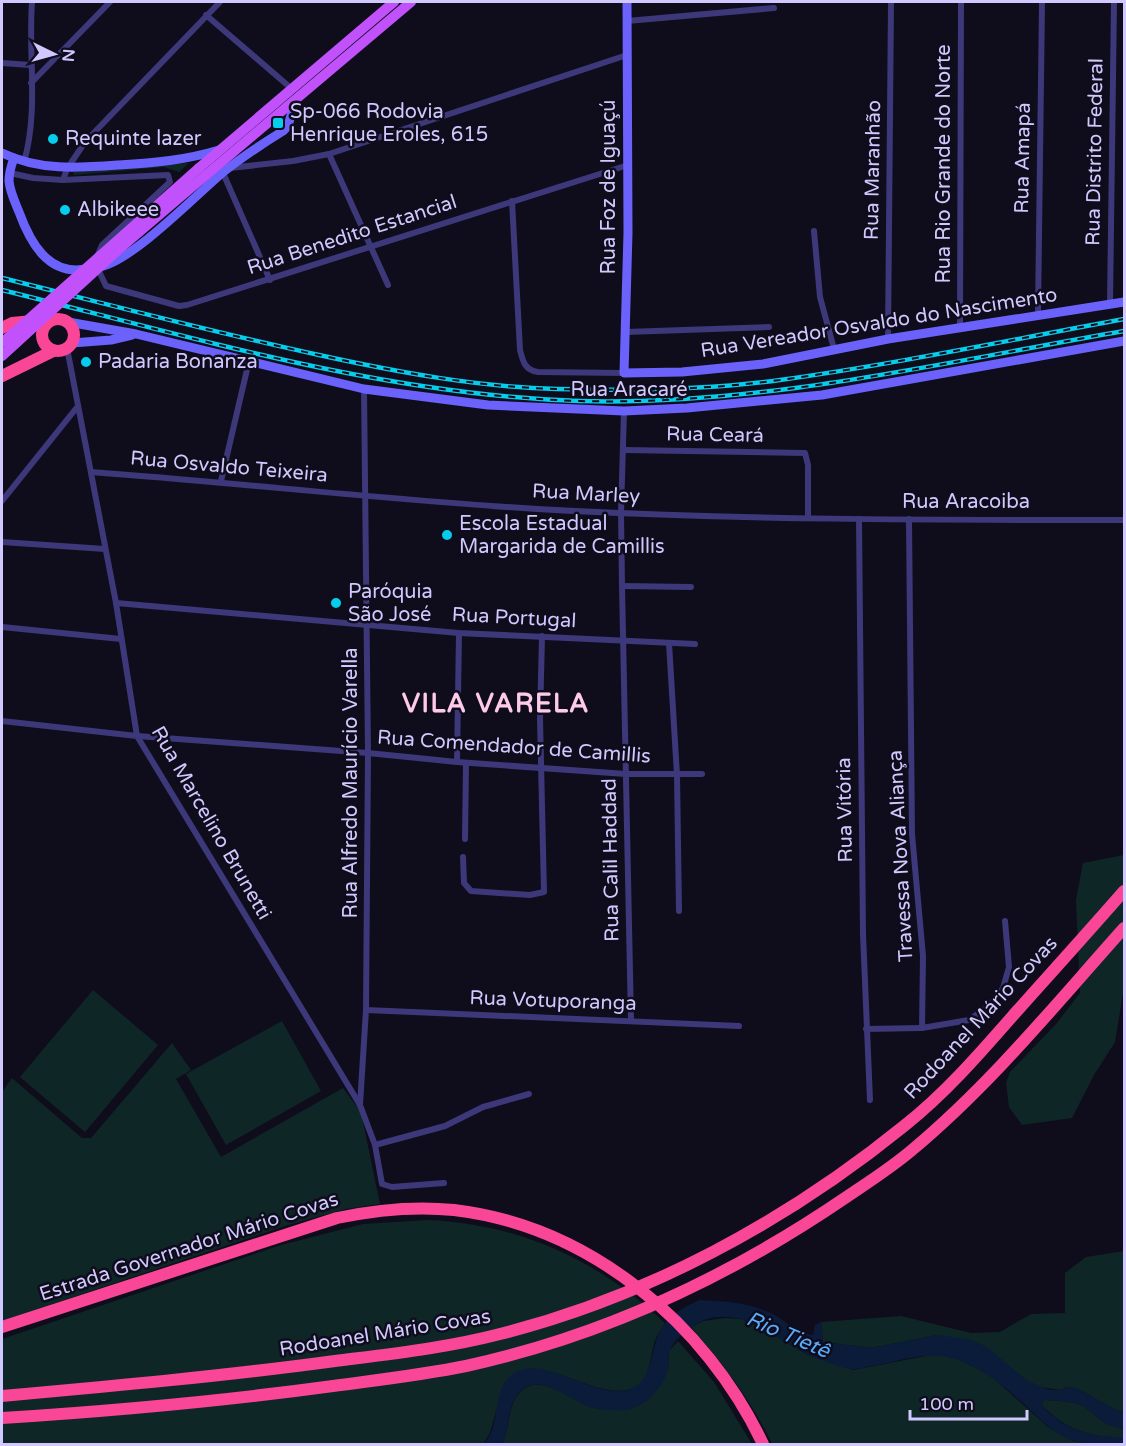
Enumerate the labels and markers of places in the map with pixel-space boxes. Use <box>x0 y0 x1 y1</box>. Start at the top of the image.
place label: Sp-066 Rodovia Henrique Eroles, 615 <box>290 100 488 147</box>
marker: Sp-066 Rodovia Henrique Eroles, 615 <box>271 116 285 130</box>
place label: Requinte lazer <box>65 127 202 151</box>
marker: Requinte lazer <box>46 132 60 146</box>
place label: Albikeee <box>77 198 159 222</box>
marker: Albikeee <box>58 203 72 217</box>
place label: Padaria Bonanza <box>98 350 258 374</box>
marker: Padaria Bonanza <box>79 355 93 369</box>
place label: Escola Estadual Margarida de Camillis <box>459 512 665 559</box>
marker: Escola Estadual Margarida de Camillis <box>440 528 454 542</box>
place label: Paróquia São José <box>348 580 433 627</box>
marker: Paróquia São José <box>329 596 343 610</box>

